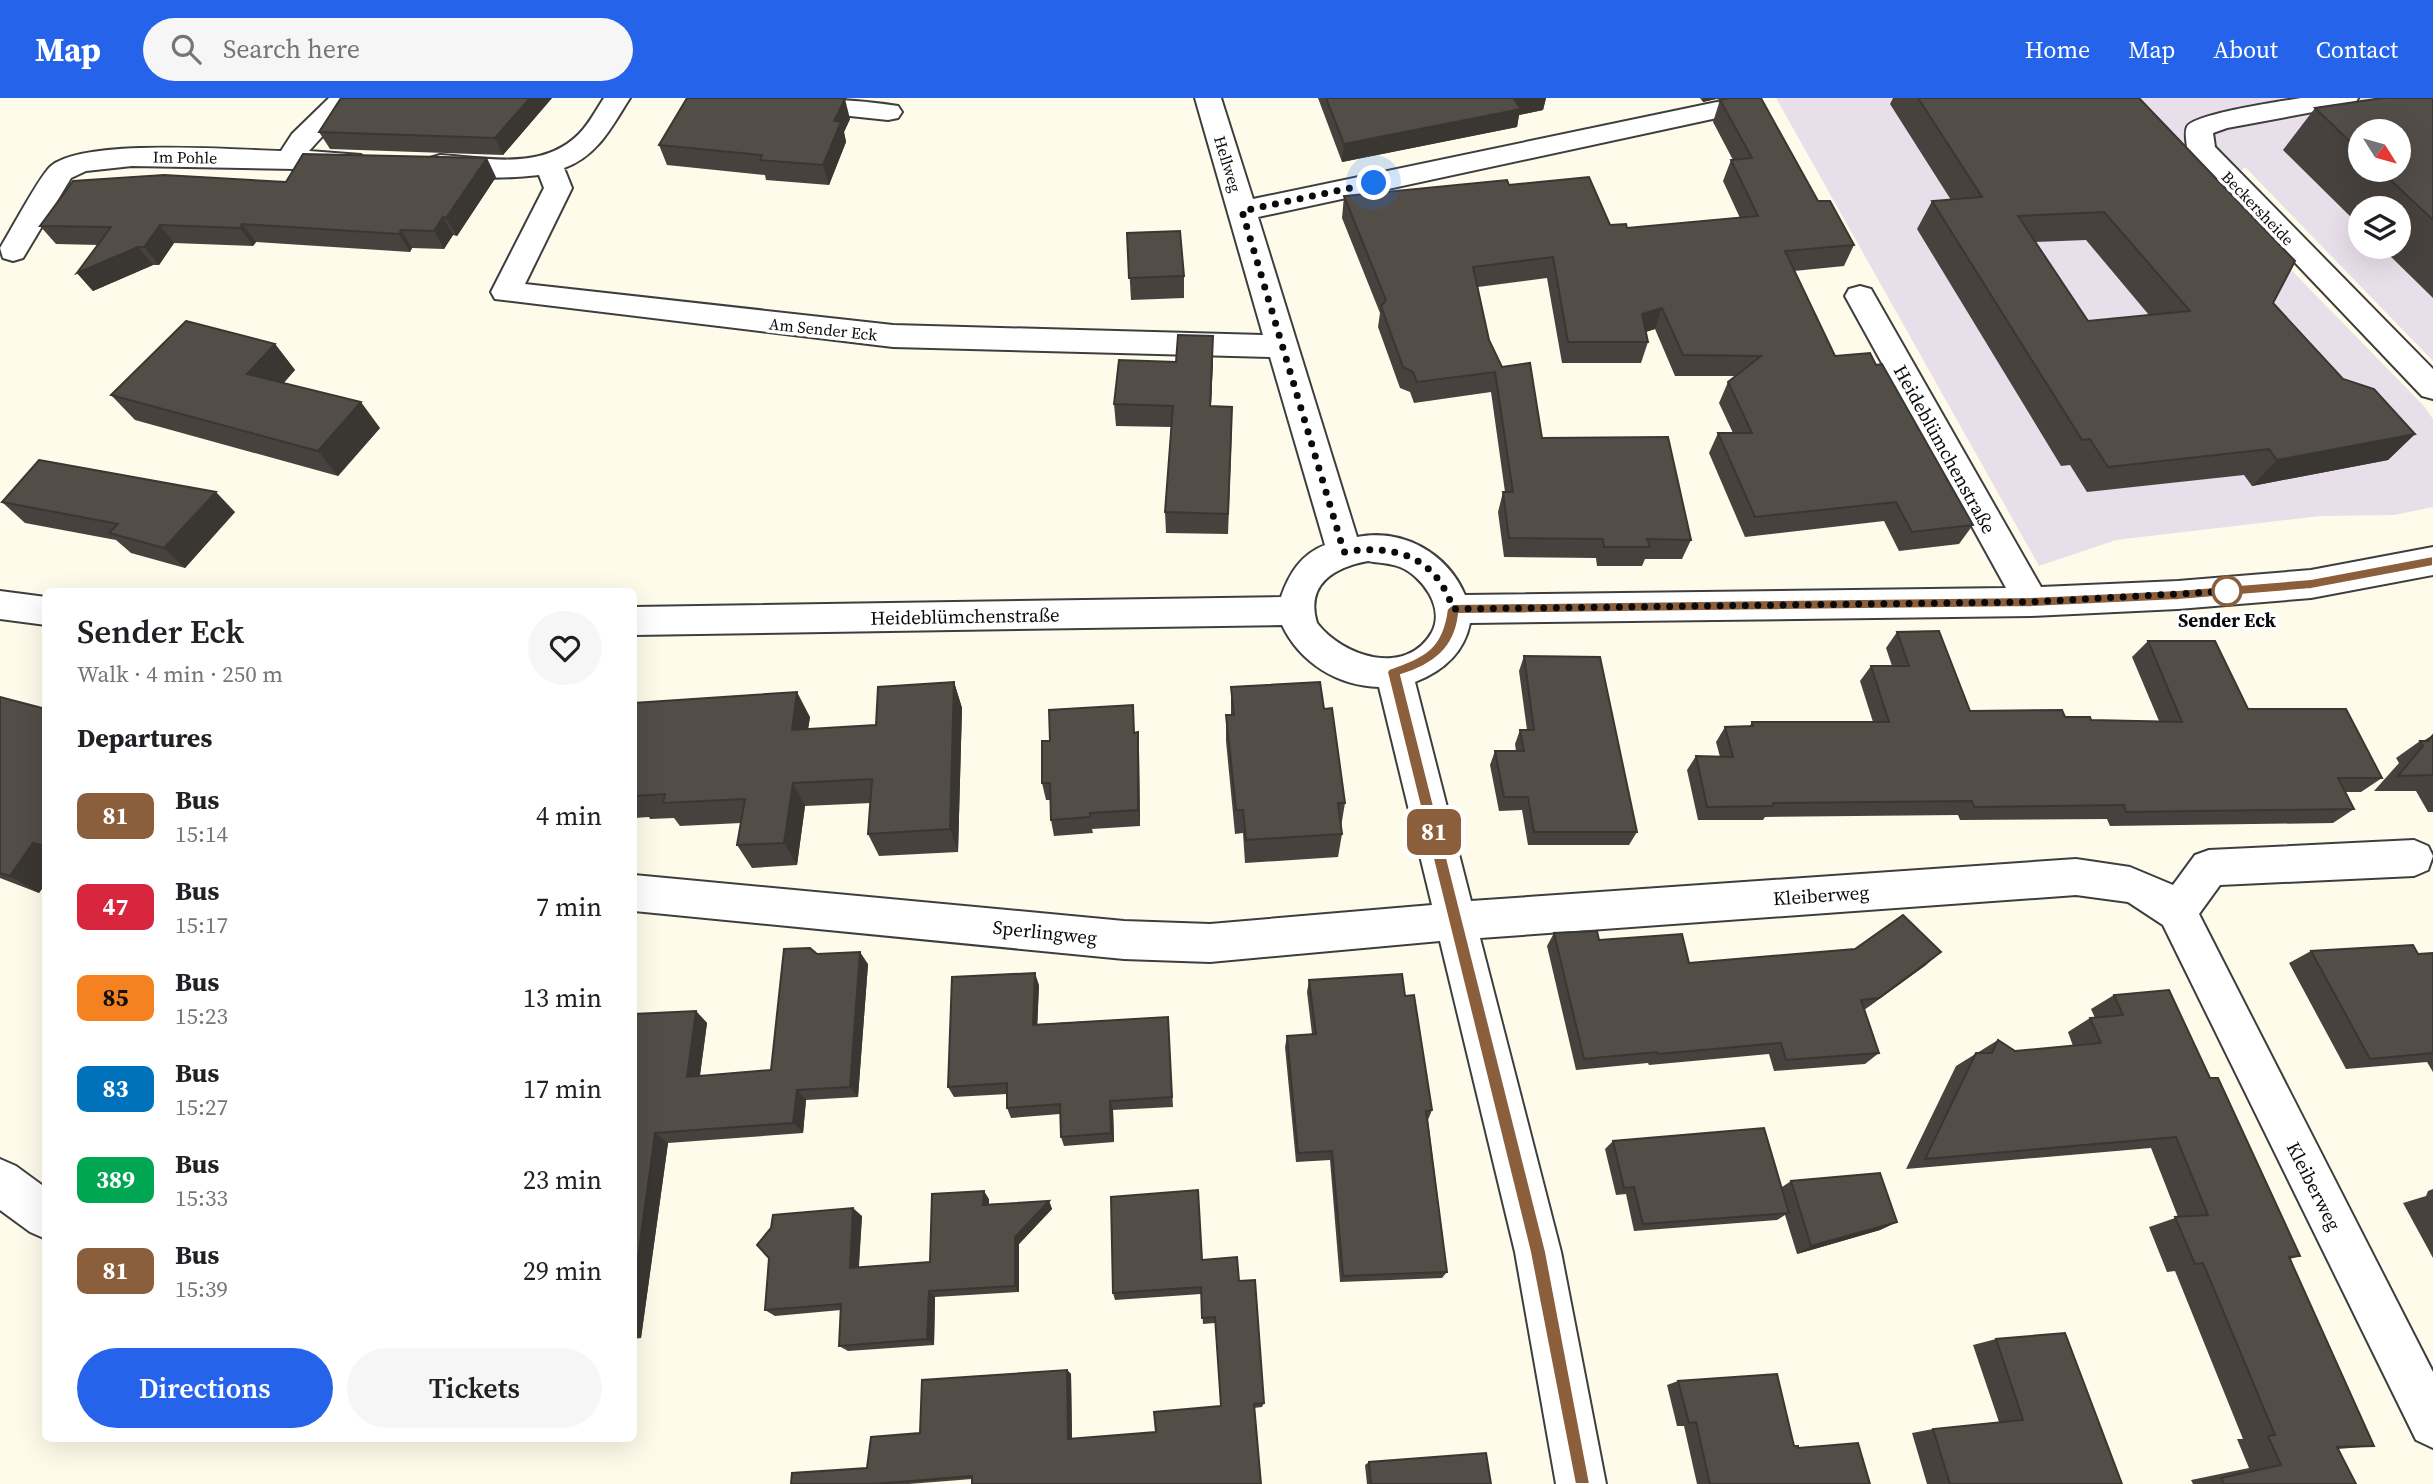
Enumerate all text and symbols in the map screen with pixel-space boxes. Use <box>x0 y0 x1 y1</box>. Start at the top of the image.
search box <box>143 18 633 81</box>
text: Map <box>35 27 101 72</box>
icon: search <box>167 30 205 68</box>
text: Search here <box>223 31 360 67</box>
text: Home <box>2025 33 2090 66</box>
text: Map <box>2128 33 2175 66</box>
text: About <box>2213 33 2278 66</box>
text: Contact <box>2316 33 2398 66</box>
north arrow <box>2348 119 2412 182</box>
map controls <box>2348 119 2411 259</box>
street label: Hellweg <box>1209 133 1247 195</box>
street label: Im Pohle <box>153 145 217 169</box>
your location <box>1356 165 1391 200</box>
street label: Beckersheide <box>2217 166 2299 250</box>
button: layers <box>2348 196 2411 259</box>
street label: Am Sender Eck <box>768 312 878 346</box>
street label: Heideblümchenstraße <box>1888 360 2002 538</box>
marker: Sender Eck <box>2212 576 2242 606</box>
street label: Heideblümchenstraße <box>870 601 1060 631</box>
place label: Sender Eck <box>2178 607 2277 633</box>
text: Sender Eck <box>77 609 244 654</box>
button: heart <box>528 611 602 685</box>
text: Walk · 4 min · 250 m <box>77 658 283 690</box>
text: Departures <box>77 720 212 756</box>
text: Bus <box>175 782 219 818</box>
text: 4 min <box>536 798 602 834</box>
text: 81 <box>102 799 129 832</box>
line badge: 81 <box>1402 809 1466 855</box>
text: 81 <box>1421 815 1447 848</box>
text: 15:14 <box>175 818 228 850</box>
text: Bus <box>175 873 219 909</box>
street label: Kleiberweg <box>1772 879 1870 911</box>
text: 7 min <box>536 889 602 925</box>
text: 47 <box>102 890 129 923</box>
text: 15:17 <box>175 909 228 941</box>
street label: Sperlingweg <box>992 914 1099 950</box>
text: Bus <box>175 964 219 1000</box>
text: 13 min <box>523 980 602 1016</box>
text: 85 <box>102 981 129 1014</box>
text: 15:23 <box>175 1000 228 1032</box>
text: Bus <box>175 1055 219 1091</box>
text: 17 min <box>523 1071 602 1107</box>
text: 83 <box>102 1072 129 1105</box>
text: 15:27 <box>175 1091 228 1123</box>
street label: Kleiberweg <box>2281 1137 2347 1235</box>
text: Bus <box>175 1146 219 1182</box>
text: 23 min <box>523 1162 602 1198</box>
text: 389 <box>96 1163 135 1196</box>
text: 15:33 <box>175 1182 228 1214</box>
text: Bus <box>175 1237 219 1273</box>
text: 29 min <box>523 1253 602 1289</box>
text: 81 <box>102 1254 129 1287</box>
text: 15:39 <box>175 1273 228 1305</box>
button: Directions <box>77 1348 333 1428</box>
button: Tickets <box>347 1348 602 1428</box>

